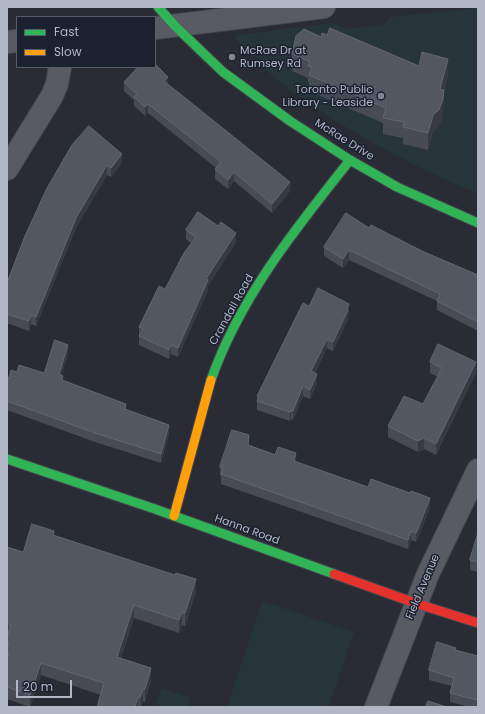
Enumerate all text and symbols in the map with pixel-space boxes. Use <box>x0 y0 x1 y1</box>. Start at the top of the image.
legend <box>16 16 156 68</box>
text: Fast <box>54 23 79 40</box>
text: Slow <box>54 43 82 60</box>
place label: McRae Dr at Rumsey Rd <box>240 44 306 70</box>
marker: McRae Dr at Rumsey Rd <box>227 52 237 62</box>
place label: Toronto Public Library - Leaside <box>283 83 373 109</box>
marker: Toronto Public Library - Leaside <box>376 91 386 101</box>
street label: McRae Drive <box>312 116 376 164</box>
street label: Crandall Road <box>207 272 257 348</box>
street label: Hanna Road <box>213 512 281 548</box>
street label: Field Avenue <box>403 552 443 622</box>
scale bar <box>18 672 74 698</box>
text: 20 m <box>23 678 53 695</box>

